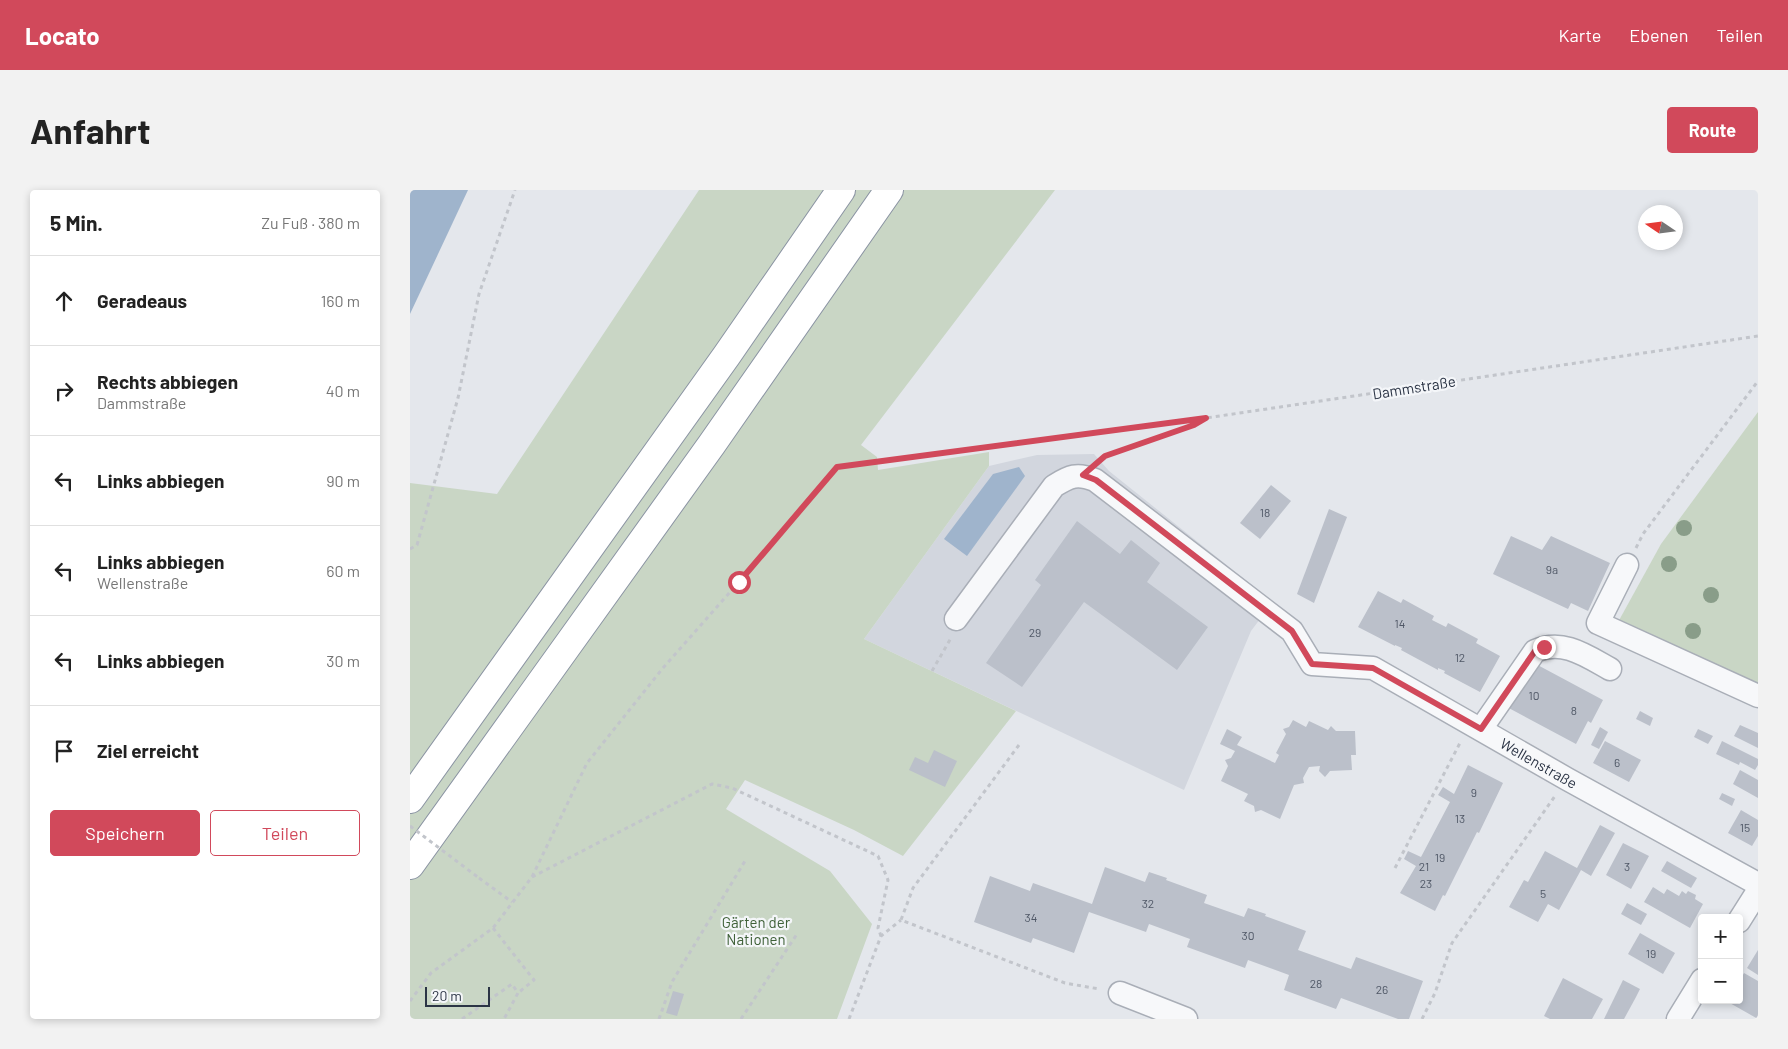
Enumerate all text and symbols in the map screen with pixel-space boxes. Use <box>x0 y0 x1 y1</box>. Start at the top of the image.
text: Locato <box>25 21 100 50</box>
text: Karte <box>1558 24 1601 46</box>
text: Ebenen <box>1629 24 1688 46</box>
text: Teilen <box>1716 24 1763 46</box>
button: Route <box>1667 107 1758 153</box>
text: Anfahrt <box>30 109 150 151</box>
north arrow <box>1638 205 1683 250</box>
text: 5 Min. <box>50 210 103 235</box>
text: Zu Fuß · 380 m <box>261 213 360 232</box>
icon: ahead <box>50 287 78 315</box>
text: Geradeaus <box>97 289 187 312</box>
text: 160 m <box>321 291 360 310</box>
text: Rechts abbiegen <box>97 370 238 393</box>
street label: Dammstraße <box>1371 372 1457 402</box>
icon: right <box>50 377 78 405</box>
text: 40 m <box>326 381 360 400</box>
text: Dammstraße <box>97 393 186 412</box>
icon: left <box>50 467 78 495</box>
text: Links abbiegen <box>97 469 224 492</box>
text: 90 m <box>326 471 360 490</box>
house number: 18 <box>1260 505 1270 519</box>
text: Links abbiegen <box>97 550 224 573</box>
icon: left <box>50 557 78 585</box>
text: 60 m <box>326 561 360 580</box>
house number: 9a <box>1546 562 1558 576</box>
route start <box>728 571 751 594</box>
text: Wellenstraße <box>97 573 188 592</box>
house number: 14 <box>1395 616 1405 630</box>
house number: 29 <box>1029 625 1041 639</box>
route end <box>1533 636 1556 659</box>
icon: left <box>50 647 78 675</box>
text: Links abbiegen <box>97 649 224 672</box>
house number: 12 <box>1455 650 1465 664</box>
text: 30 m <box>326 651 360 670</box>
house number: 10 <box>1529 688 1539 702</box>
house number: 8 <box>1571 703 1577 717</box>
street label: Wellenstraße <box>1497 734 1580 792</box>
icon: arrive <box>50 737 78 765</box>
text: Ziel erreicht <box>97 739 199 762</box>
house number: 6 <box>1614 755 1620 769</box>
house number: 9 <box>1471 785 1477 799</box>
button: Speichern <box>50 810 200 856</box>
button: Teilen <box>210 810 360 856</box>
house number: 13 <box>1455 811 1465 825</box>
house number: 15 <box>1740 820 1750 834</box>
house number: 19 <box>1435 850 1445 864</box>
house number: 21 <box>1419 859 1429 873</box>
house number: 3 <box>1624 859 1630 873</box>
house number: 23 <box>1420 876 1432 890</box>
house number: 5 <box>1540 886 1546 900</box>
house number: 32 <box>1142 896 1154 910</box>
house number: 34 <box>1025 910 1037 924</box>
park label: Gärten der Nationen <box>722 913 791 948</box>
map controls <box>1698 914 1743 1004</box>
button: + <box>1698 914 1743 959</box>
house number: 30 <box>1242 928 1254 942</box>
house number: 19 <box>1646 946 1656 960</box>
button: − <box>1698 959 1743 1004</box>
house number: 28 <box>1310 976 1322 990</box>
house number: 26 <box>1376 982 1388 996</box>
scale bar <box>425 984 490 1007</box>
text: 20 m <box>432 987 462 1004</box>

